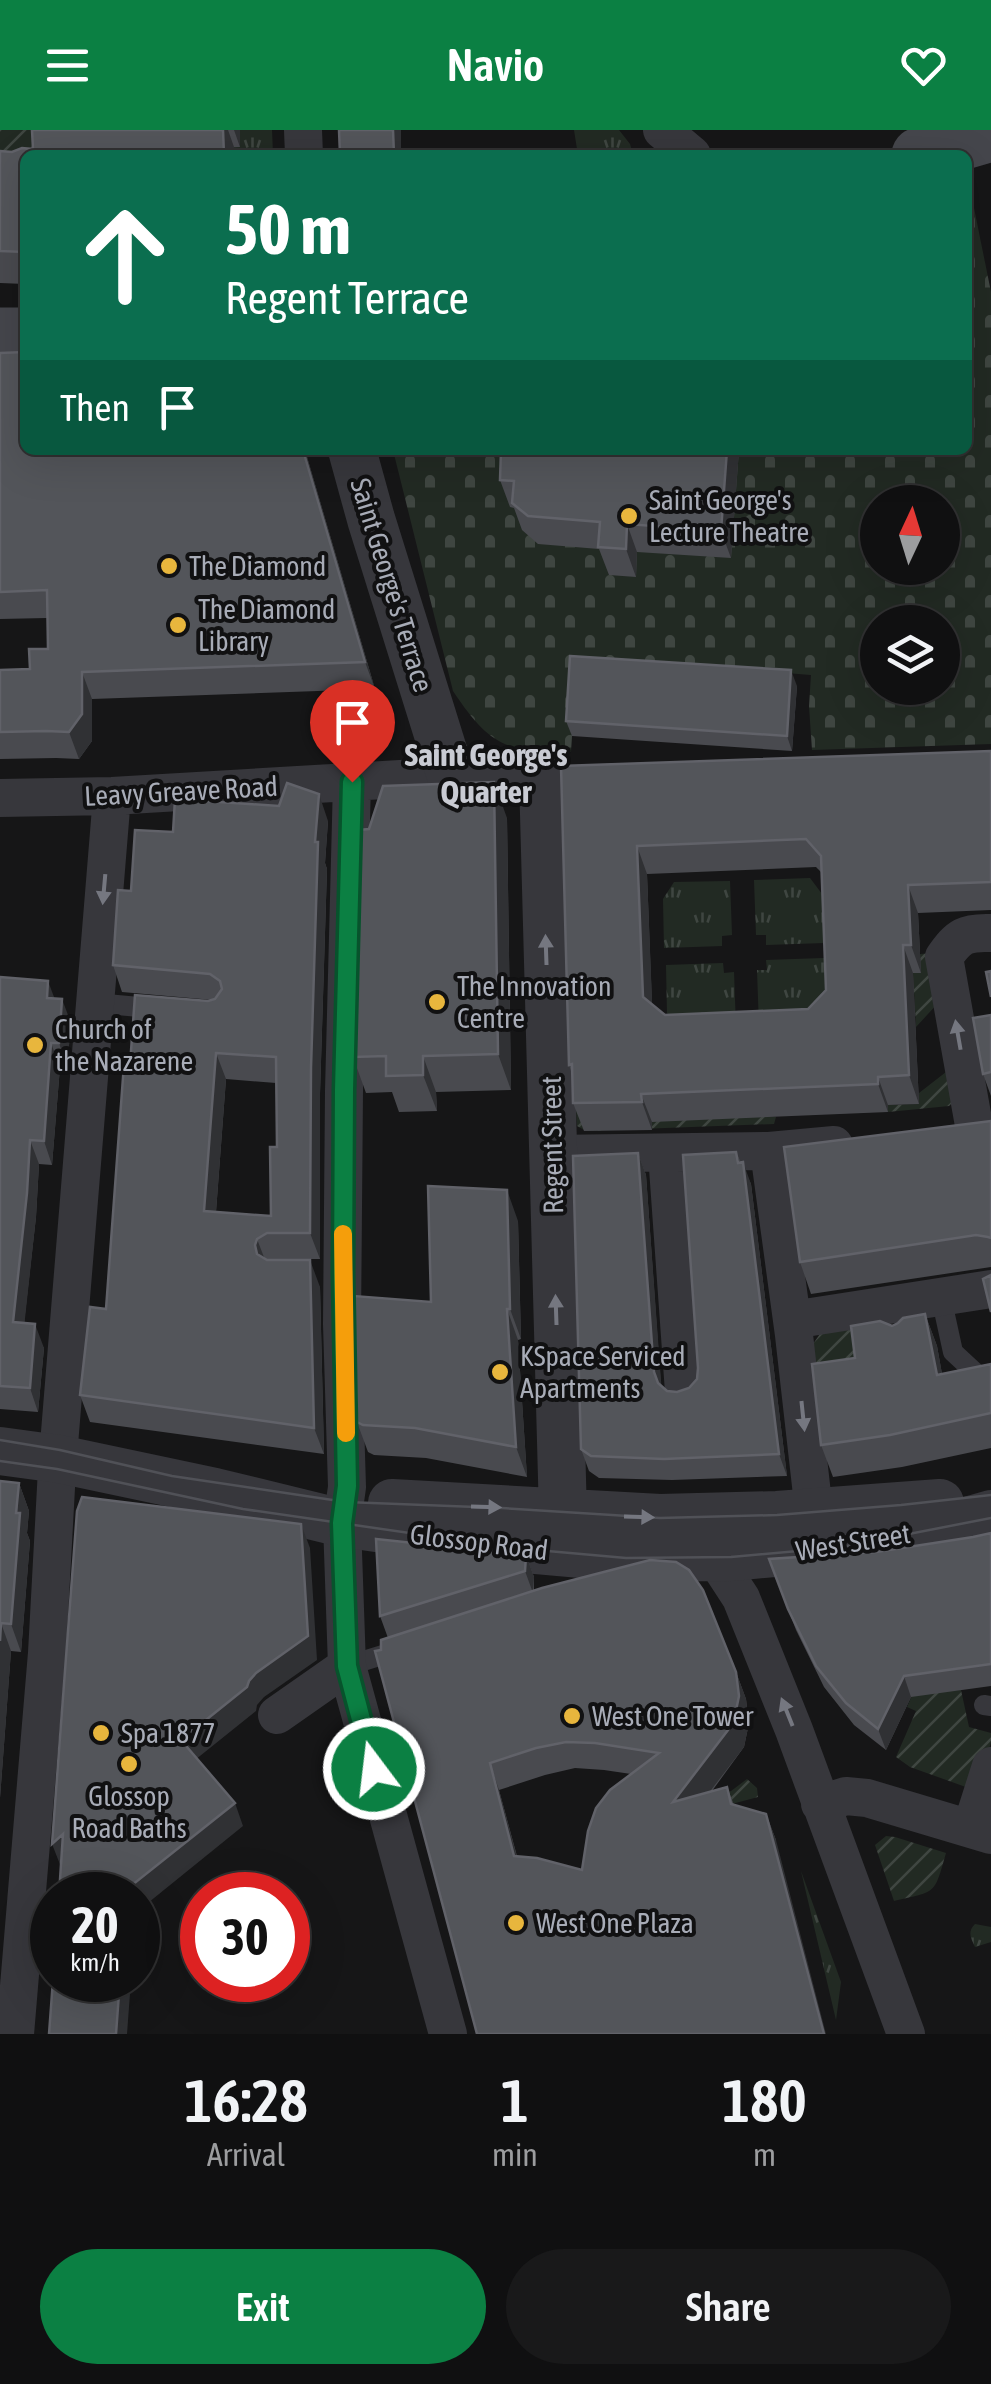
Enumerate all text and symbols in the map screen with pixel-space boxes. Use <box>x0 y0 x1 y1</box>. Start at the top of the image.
icon: menu <box>40 38 95 93</box>
icon: heart <box>896 38 951 93</box>
text: Navio <box>447 39 544 91</box>
text: 50 m <box>225 189 351 269</box>
icon: ahead <box>60 190 190 320</box>
text: Regent Terrace <box>225 272 469 324</box>
icon: arrive <box>150 380 205 435</box>
text: Then <box>60 386 130 429</box>
street label: Saint George's Terrace <box>344 474 440 696</box>
place label: Saint George's Lecture Theatre <box>649 484 809 548</box>
north arrow <box>860 485 960 585</box>
map controls <box>860 485 960 705</box>
marker: Saint George's Lecture Theatre <box>618 505 640 527</box>
place label: The Diamond <box>189 550 326 582</box>
marker: The Diamond <box>158 555 180 577</box>
place label: The Diamond Library <box>198 593 335 657</box>
button: layers <box>860 605 960 705</box>
marker: The Diamond Library <box>167 614 189 636</box>
pin <box>310 680 395 783</box>
icon: arrive <box>325 695 380 750</box>
district label: Saint George's Quarter <box>405 736 567 810</box>
street label: Leavy Greave Road <box>84 770 278 812</box>
one-way arrow <box>96 873 112 905</box>
one-way arrow <box>538 934 554 966</box>
place label: The Innovation Centre <box>457 970 612 1034</box>
marker: The Innovation Centre <box>426 991 448 1013</box>
place label: Church of the Nazarene <box>55 1013 193 1077</box>
one-way arrow <box>950 1018 965 1050</box>
marker: Church of the Nazarene <box>24 1034 46 1056</box>
street label: Regent Street <box>535 1076 569 1214</box>
one-way arrow <box>548 1294 564 1326</box>
place label: KSpace Serviced Apartments <box>520 1340 686 1404</box>
marker: KSpace Serviced Apartments <box>489 1361 511 1383</box>
one-way arrow <box>795 1401 811 1433</box>
one-way arrow <box>471 1500 503 1516</box>
one-way arrow <box>624 1509 655 1525</box>
street label: West Street <box>794 1517 912 1567</box>
street label: Glossop Road <box>408 1518 550 1566</box>
one-way arrow <box>779 1697 795 1727</box>
place label: West One Tower <box>592 1700 754 1732</box>
marker: West One Tower <box>561 1705 583 1727</box>
place label: Spa 1877 <box>121 1717 216 1749</box>
position arrow <box>322 1717 426 1821</box>
marker: Spa 1877 <box>90 1722 112 1744</box>
marker: Glossop Road Baths <box>118 1753 140 1775</box>
place label: Glossop Road Baths <box>71 1780 187 1844</box>
speed limit sign: 30 <box>180 1872 310 2002</box>
text: 20 <box>71 1896 118 1954</box>
place label: West One Plaza <box>536 1907 694 1939</box>
marker: West One Plaza <box>505 1912 527 1934</box>
text: km/h <box>70 1948 120 1976</box>
text: 16:28 <box>184 2066 308 2135</box>
text: 1 <box>501 2066 529 2135</box>
text: 180 <box>722 2066 807 2135</box>
text: Arrival <box>207 2136 285 2173</box>
text: min <box>492 2136 538 2173</box>
text: m <box>753 2136 776 2173</box>
button: Exit <box>40 2249 486 2364</box>
button: Share <box>506 2249 951 2364</box>

